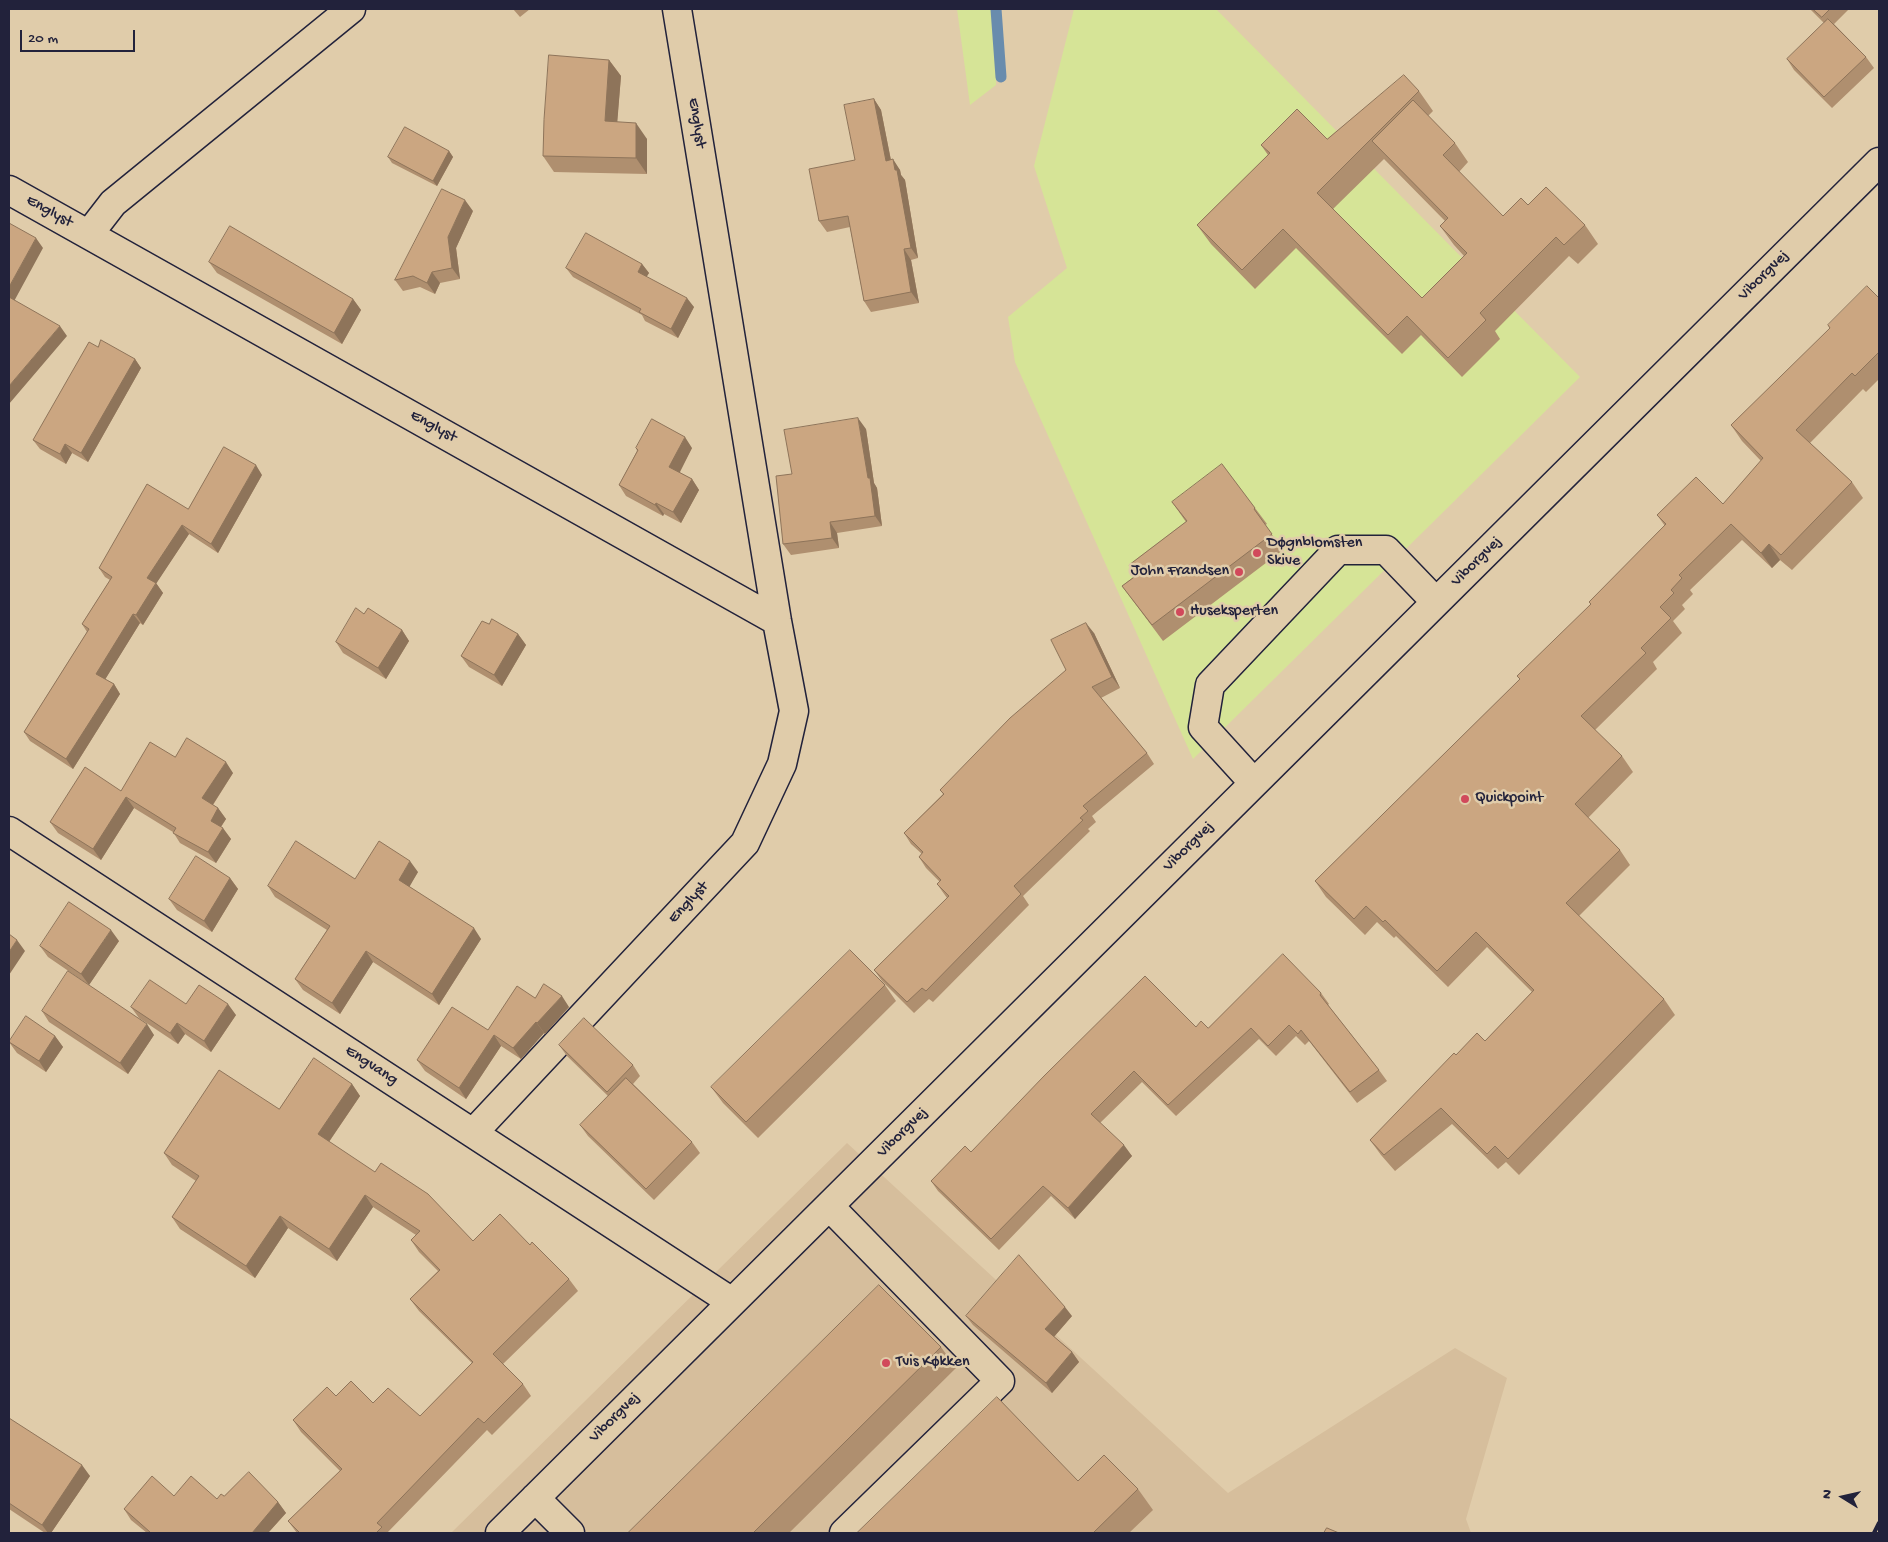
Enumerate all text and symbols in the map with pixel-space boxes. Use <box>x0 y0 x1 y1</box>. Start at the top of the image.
scale bar <box>22 20 138 52</box>
text: 20 m <box>28 30 58 48</box>
street label: Englyst <box>683 97 709 149</box>
street label: Englyst <box>22 191 76 233</box>
street label: Viborgvej <box>1735 247 1793 305</box>
street label: Englyst <box>406 406 460 448</box>
street label: Viborgvej <box>1448 533 1506 591</box>
place label: Døgnblomsten Skive <box>1267 534 1362 572</box>
marker: Døgnblomsten Skive <box>1251 547 1263 559</box>
place label: John Frandsen <box>1131 562 1229 582</box>
marker: John Frandsen <box>1233 566 1245 578</box>
place label: Huseksperten <box>1190 602 1278 622</box>
marker: Huseksperten <box>1174 606 1186 618</box>
place label: Quickpoint <box>1475 789 1543 809</box>
marker: Quickpoint <box>1459 793 1471 805</box>
street label: Viborgvej <box>1160 818 1218 876</box>
street label: Englyst <box>665 878 713 928</box>
street label: Engvang <box>341 1042 401 1090</box>
street label: Viborgvej <box>874 1104 932 1162</box>
place label: Tvis Køkken <box>896 1353 970 1373</box>
marker: Tvis Køkken <box>880 1357 892 1369</box>
street label: Viborgvej <box>586 1389 644 1447</box>
north arrow <box>1818 1472 1868 1522</box>
text: N <box>1819 1488 1837 1500</box>

